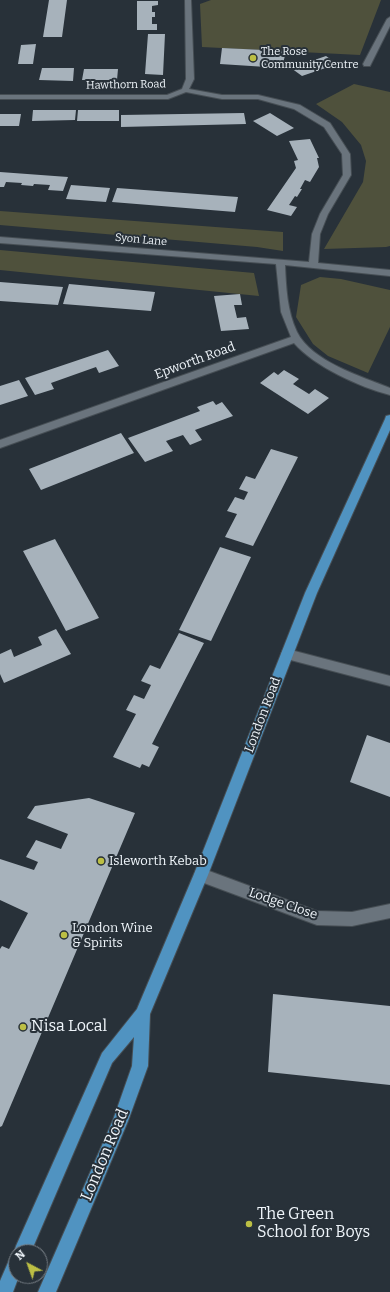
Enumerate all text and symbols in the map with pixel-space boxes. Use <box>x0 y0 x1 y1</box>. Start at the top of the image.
place label: The Rose Community Centre <box>261 45 358 71</box>
marker: The Rose Community Centre <box>248 53 258 63</box>
street label: Hawthorn Road <box>86 78 166 92</box>
street label: Syon Lane <box>114 231 168 249</box>
street label: Epworth Road <box>153 339 237 383</box>
street label: London Road <box>242 675 284 755</box>
place label: Isleworth Kebab <box>109 853 207 869</box>
marker: Isleworth Kebab <box>96 856 106 866</box>
street label: Lodge Close <box>247 885 319 923</box>
place label: London Wine & Spirits <box>72 920 153 951</box>
marker: London Wine & Spirits <box>59 930 69 940</box>
place label: Nisa Local <box>31 1017 107 1037</box>
marker: Nisa Local <box>18 1022 28 1032</box>
street label: London Road <box>77 1106 133 1204</box>
place label: The Green School for Boys <box>257 1205 370 1243</box>
marker: The Green School for Boys <box>244 1219 254 1229</box>
north arrow <box>8 1244 48 1284</box>
text: N <box>13 1248 28 1263</box>

